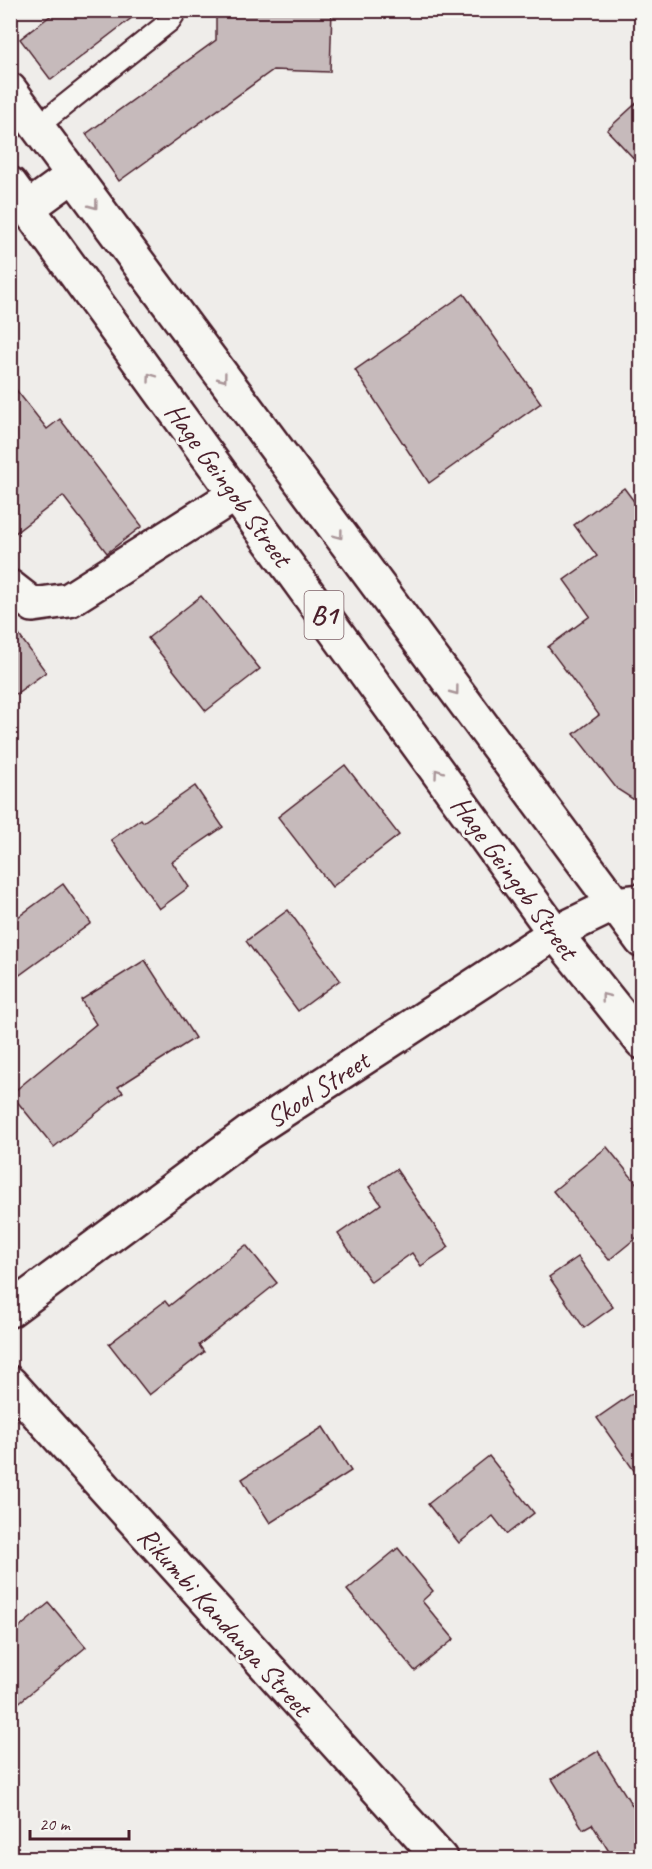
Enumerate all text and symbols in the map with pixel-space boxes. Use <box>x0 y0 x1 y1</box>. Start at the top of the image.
one-way arrow <box>87 198 98 209</box>
one-way arrow <box>216 372 227 383</box>
one-way arrow <box>147 373 158 384</box>
street label: Hage Geingob Street <box>157 396 301 575</box>
one-way arrow <box>332 528 343 539</box>
road number: B1 <box>304 591 344 639</box>
one-way arrow <box>448 685 459 696</box>
one-way arrow <box>435 768 446 779</box>
street label: Hage Geingob Street <box>443 789 587 968</box>
one-way arrow <box>602 992 613 1003</box>
street label: Skool Street <box>259 1042 378 1136</box>
street label: Rikumbi Kandanga Street <box>130 1519 321 1725</box>
scale bar <box>30 1803 129 1841</box>
text: 20 m <box>39 1813 72 1835</box>

